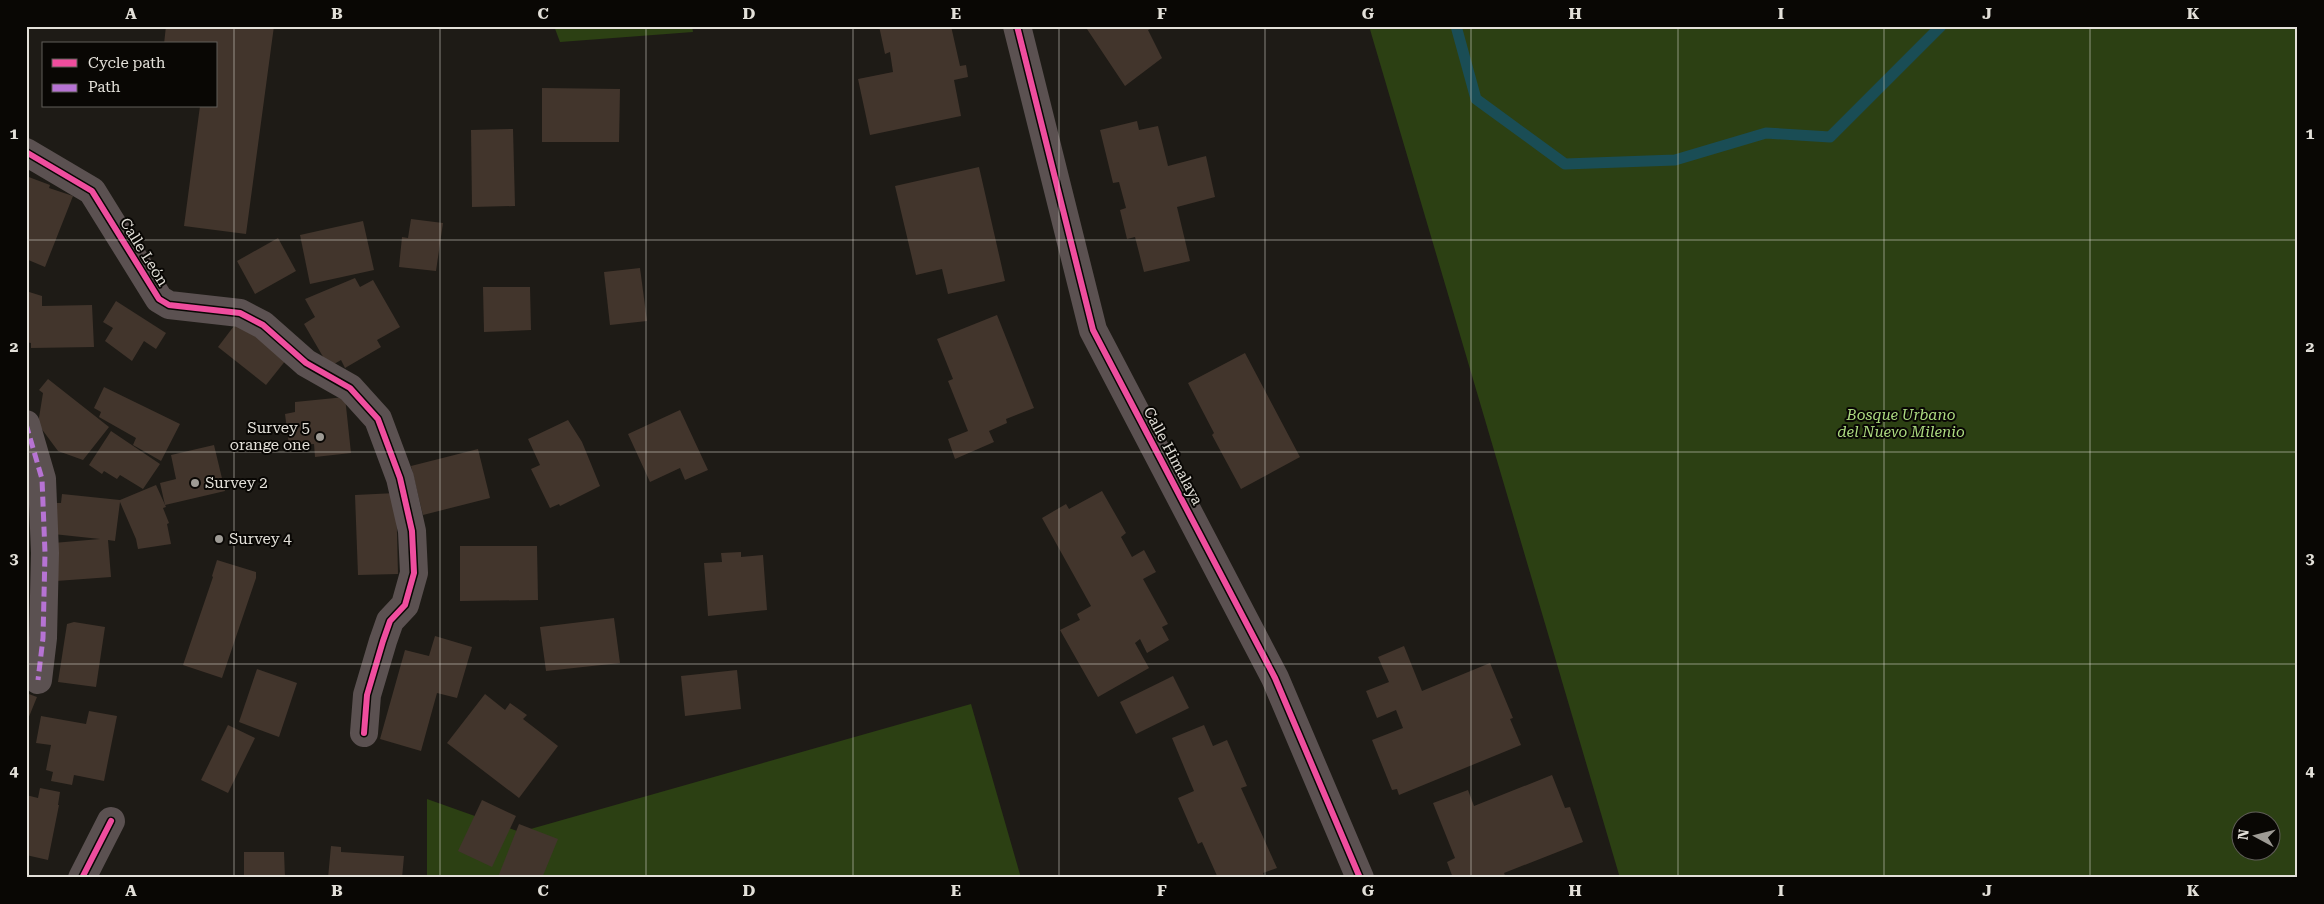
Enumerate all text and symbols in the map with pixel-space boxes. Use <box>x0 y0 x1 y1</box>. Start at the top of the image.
text: A <box>125 4 137 23</box>
text: B <box>331 4 343 23</box>
text: C <box>537 4 549 23</box>
text: D <box>743 4 756 23</box>
text: E <box>951 4 961 23</box>
text: F <box>1157 4 1167 23</box>
text: G <box>1362 4 1375 23</box>
text: H <box>1568 4 1582 23</box>
text: I <box>1778 4 1784 23</box>
text: J <box>1982 4 1992 23</box>
text: K <box>2187 4 2200 23</box>
legend <box>42 42 218 108</box>
text: Cycle path <box>88 54 166 72</box>
text: Path <box>88 78 121 96</box>
text: 1 <box>10 124 19 143</box>
text: 1 <box>2306 124 2315 143</box>
street label: Calle León <box>116 215 172 290</box>
text: 2 <box>10 337 19 356</box>
text: 2 <box>2306 337 2315 356</box>
street label: Calle Himalaya <box>1140 404 1206 508</box>
park label: Bosque Urbano del Nuevo Milenio <box>1837 406 1965 441</box>
place label: Survey 5 orange one <box>230 419 310 454</box>
marker: Survey 5 orange one <box>314 431 326 443</box>
place label: Survey 2 <box>205 474 268 492</box>
marker: Survey 2 <box>189 477 201 489</box>
place label: Survey 4 <box>229 530 292 548</box>
marker: Survey 4 <box>213 533 225 545</box>
text: 3 <box>10 549 19 568</box>
text: 3 <box>2306 549 2315 568</box>
text: 4 <box>10 761 19 780</box>
text: 4 <box>2306 761 2315 780</box>
north arrow <box>2232 812 2282 862</box>
text: N <box>2234 828 2252 841</box>
text: A <box>125 881 137 900</box>
text: B <box>331 881 343 900</box>
text: C <box>537 881 549 900</box>
text: D <box>743 881 756 900</box>
text: E <box>951 881 961 900</box>
text: F <box>1157 881 1167 900</box>
text: G <box>1362 881 1375 900</box>
text: H <box>1568 881 1582 900</box>
text: I <box>1778 881 1784 900</box>
text: J <box>1982 881 1992 900</box>
text: K <box>2187 881 2200 900</box>

